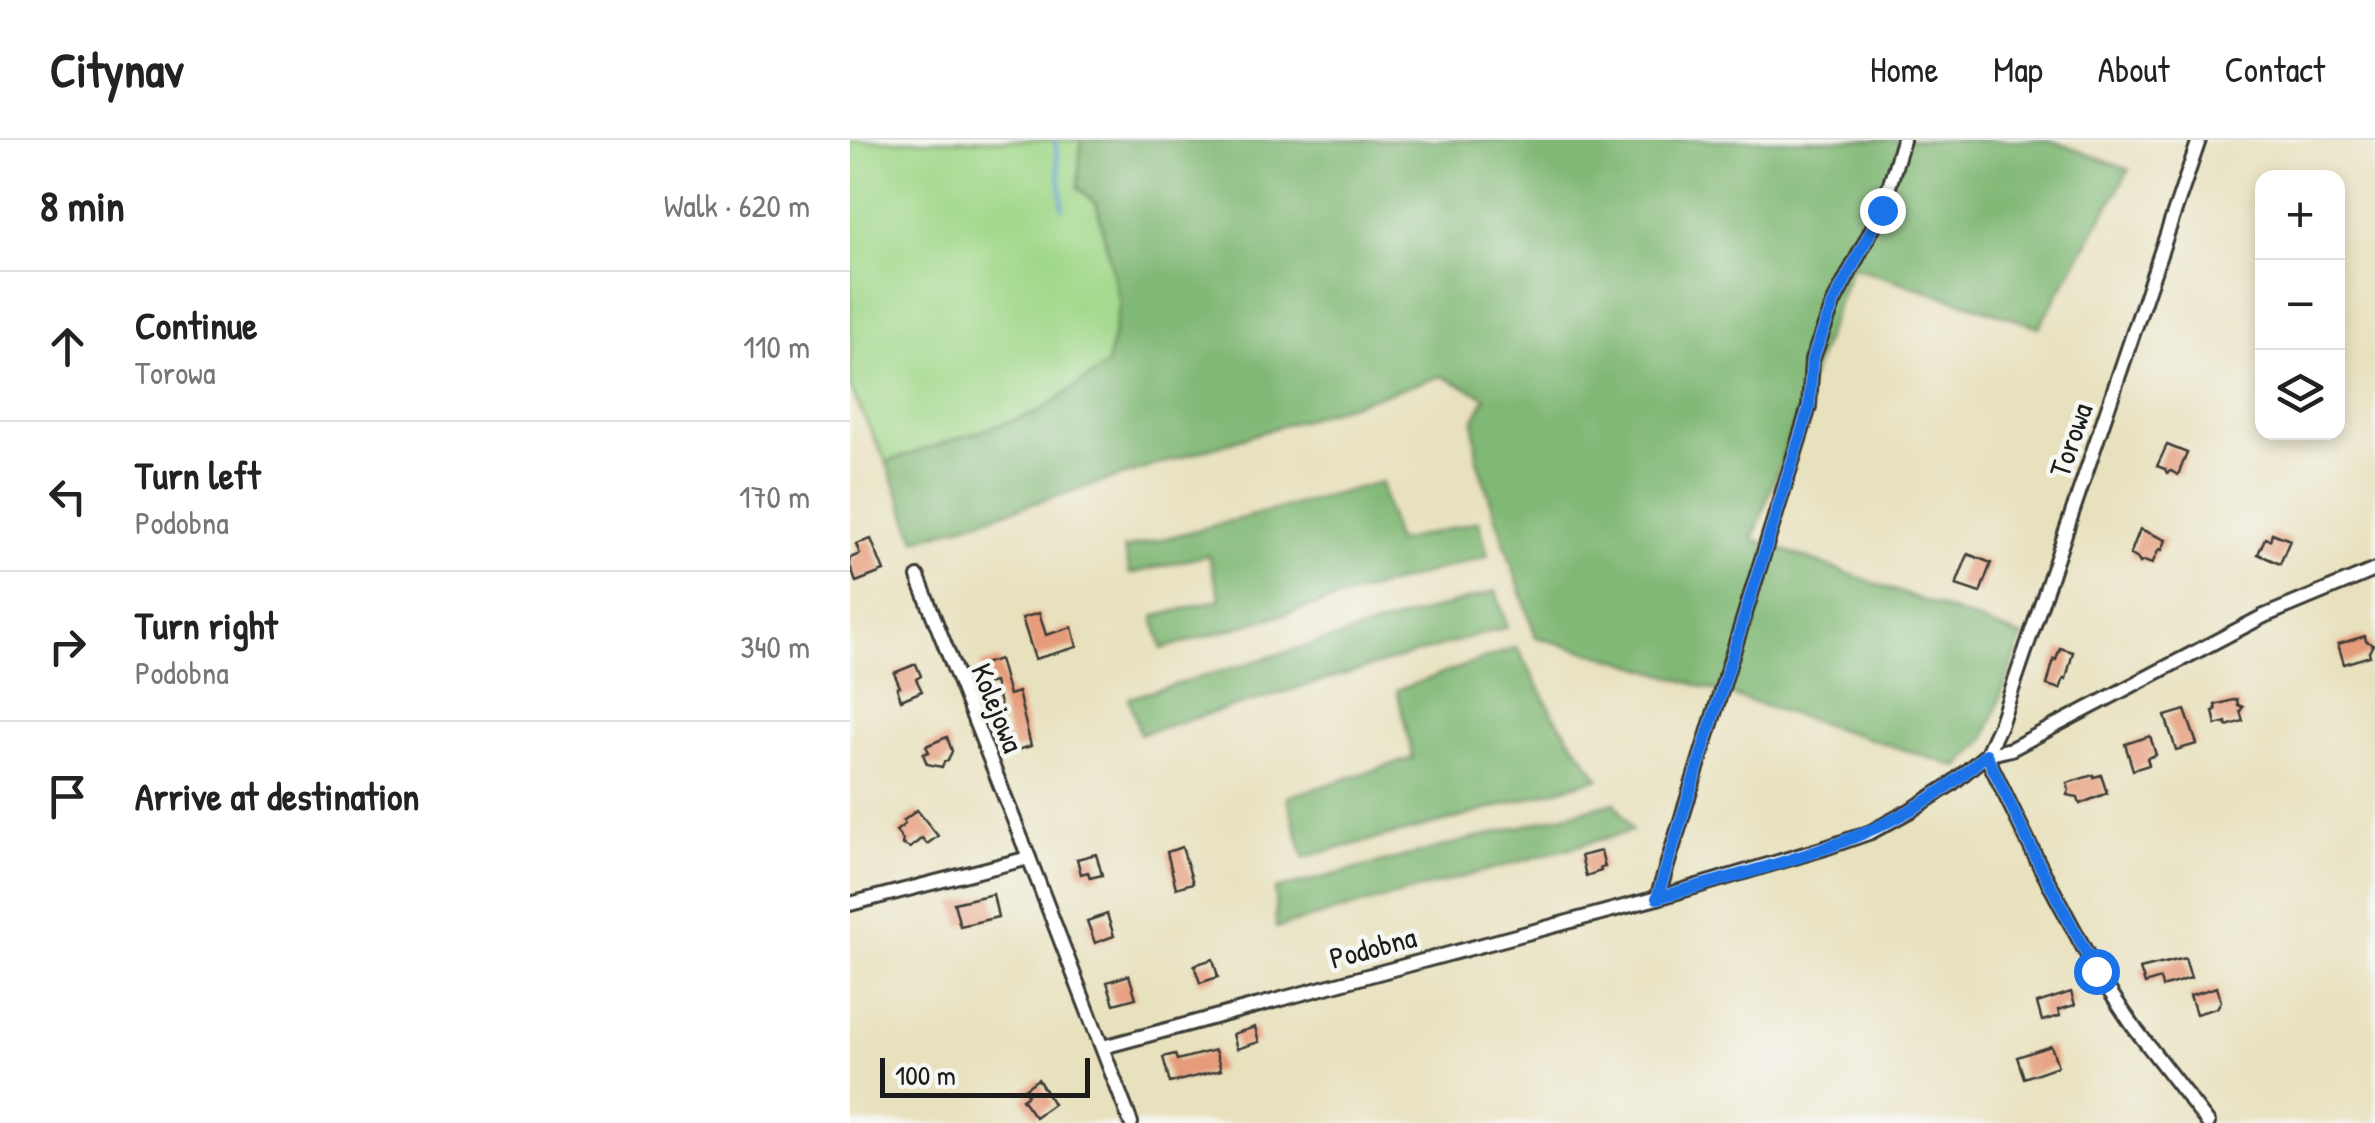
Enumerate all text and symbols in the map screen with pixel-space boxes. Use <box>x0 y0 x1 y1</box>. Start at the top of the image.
text: Citynav <box>50 37 184 102</box>
text: Home <box>1870 46 1938 93</box>
text: Map <box>1993 46 2043 93</box>
text: About <box>2098 46 2170 93</box>
text: Contact <box>2225 46 2325 93</box>
map controls <box>2255 170 2345 440</box>
button: + <box>2255 170 2345 260</box>
text: 8 min <box>40 177 125 234</box>
text: Walk · 620 m <box>664 184 810 227</box>
route end <box>1860 188 1906 234</box>
button: − <box>2255 260 2345 350</box>
text: Continue <box>135 299 257 351</box>
icon: ahead <box>40 319 95 374</box>
text: 110 m <box>743 325 810 368</box>
button: layers <box>2255 350 2345 440</box>
text: Torowa <box>135 351 215 394</box>
street label: Torowa <box>2039 397 2101 482</box>
text: Turn left <box>135 449 260 501</box>
icon: left <box>40 469 95 524</box>
text: 170 m <box>739 475 810 518</box>
text: Podobna <box>135 501 229 544</box>
text: Turn right <box>135 599 278 651</box>
icon: right <box>40 619 95 674</box>
text: 340 m <box>740 625 810 668</box>
text: Podobna <box>135 651 229 694</box>
street label: Kolejowa <box>962 657 1034 758</box>
icon: arrive <box>40 769 95 824</box>
text: Arrive at destination <box>135 770 419 822</box>
street label: Podobna <box>1325 916 1421 978</box>
route start <box>2074 949 2120 995</box>
scale bar <box>880 1053 1090 1098</box>
text: 100 m <box>895 1056 956 1094</box>

